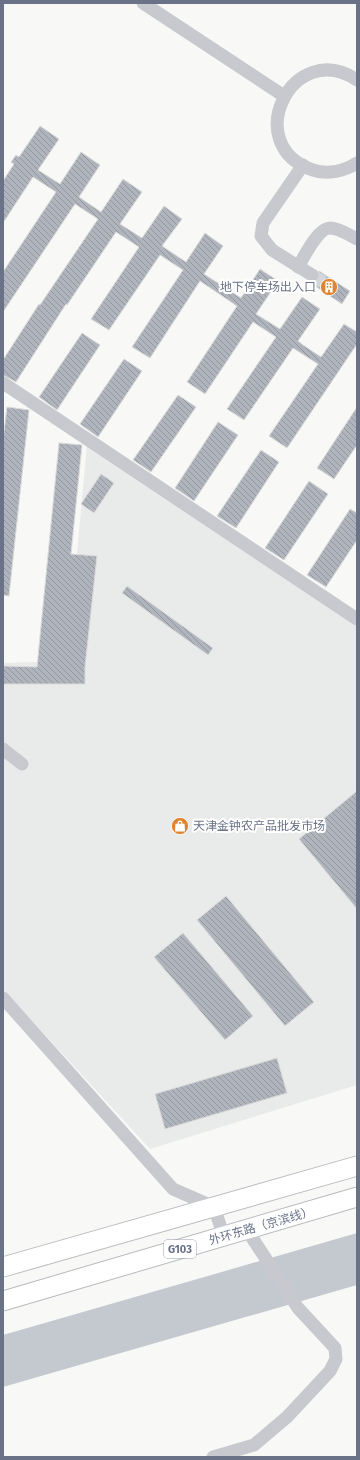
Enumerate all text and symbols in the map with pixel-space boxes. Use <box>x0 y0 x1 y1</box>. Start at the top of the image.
building icon: 地下停车场出入口 <box>319 277 339 297</box>
place label: 地下停车场出入口 <box>220 280 316 294</box>
shop icon: 天津金钟农产品批发市场 <box>170 816 190 836</box>
place label: 天津金钟农产品批发市场 <box>193 819 325 833</box>
street label: 外环东路（京滨线） <box>207 1204 315 1248</box>
road number: G103 <box>164 1240 196 1258</box>

